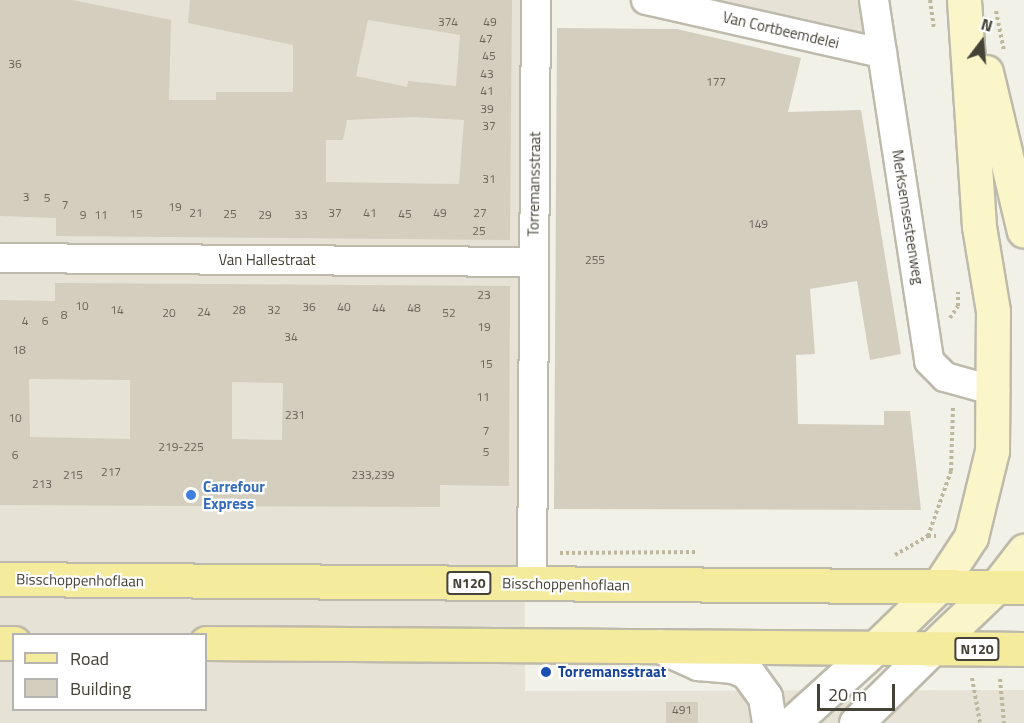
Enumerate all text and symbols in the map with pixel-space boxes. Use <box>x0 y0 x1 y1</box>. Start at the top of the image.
street label: Van Cortbeemdelei <box>721 8 841 52</box>
north arrow <box>952 12 1012 72</box>
text: N <box>978 12 996 38</box>
house number: 374 <box>438 15 458 29</box>
house number: 49 <box>483 15 497 29</box>
house number: 47 <box>479 32 493 46</box>
house number: 45 <box>482 49 496 63</box>
house number: 36 <box>8 57 22 71</box>
house number: 43 <box>480 67 494 81</box>
house number: 177 <box>706 75 726 89</box>
house number: 41 <box>480 84 494 98</box>
house number: 39 <box>480 102 494 116</box>
house number: 37 <box>482 119 496 133</box>
street label: Torremansstraat <box>524 131 544 237</box>
street label: Merksemsesteenweg <box>888 148 928 286</box>
house number: 31 <box>482 172 496 186</box>
house number: 3 <box>23 190 29 204</box>
house number: 5 <box>44 191 50 205</box>
house number: 7 <box>62 198 68 212</box>
house number: 19 <box>168 200 182 214</box>
house number: 21 <box>189 206 203 220</box>
house number: 37 <box>328 206 342 220</box>
house number: 41 <box>363 206 377 220</box>
house number: 49 <box>433 206 447 220</box>
house number: 27 <box>473 206 487 220</box>
house number: 15 <box>129 207 143 221</box>
house number: 25 <box>223 207 237 221</box>
house number: 45 <box>398 207 412 221</box>
house number: 9 <box>80 208 86 222</box>
house number: 11 <box>94 208 108 222</box>
house number: 29 <box>258 208 272 222</box>
house number: 33 <box>294 208 308 222</box>
house number: 149 <box>748 217 768 231</box>
house number: 25 <box>472 224 486 238</box>
street label: Van Hallestraat <box>218 251 316 269</box>
house number: 255 <box>585 253 605 267</box>
house number: 23 <box>477 288 491 302</box>
house number: 10 <box>75 299 89 313</box>
house number: 36 <box>302 300 316 314</box>
house number: 40 <box>337 300 351 314</box>
house number: 44 <box>372 301 386 315</box>
house number: 48 <box>407 301 421 315</box>
house number: 14 <box>110 303 124 317</box>
house number: 28 <box>232 303 246 317</box>
house number: 32 <box>267 303 281 317</box>
house number: 24 <box>197 305 211 319</box>
house number: 20 <box>162 306 176 320</box>
house number: 52 <box>442 306 456 320</box>
house number: 8 <box>61 308 67 322</box>
house number: 4 <box>22 314 28 328</box>
house number: 6 <box>42 314 48 328</box>
house number: 19 <box>477 320 491 334</box>
house number: 34 <box>284 330 298 344</box>
house number: 18 <box>12 343 26 357</box>
house number: 15 <box>479 357 493 371</box>
house number: 11 <box>476 390 490 404</box>
house number: 231 <box>285 408 305 422</box>
house number: 10 <box>8 411 22 425</box>
house number: 7 <box>483 424 489 438</box>
house number: 219-225 <box>158 440 204 454</box>
house number: 5 <box>483 445 489 459</box>
house number: 6 <box>12 448 18 462</box>
house number: 217 <box>101 465 121 479</box>
house number: 215 <box>63 468 83 482</box>
house number: 233,239 <box>352 468 394 482</box>
house number: 213 <box>32 477 52 491</box>
place label: Carrefour Express <box>203 477 265 512</box>
marker: Carrefour Express <box>184 488 198 502</box>
street label: Bisschoppenhoflaan <box>16 570 144 590</box>
road number: N120 <box>445 572 493 594</box>
street label: Bisschoppenhoflaan <box>502 574 630 594</box>
legend <box>12 633 207 711</box>
road number: N120 <box>953 638 1001 660</box>
text: Road <box>70 645 109 672</box>
place label: Torremansstraat <box>558 663 666 681</box>
marker: Torremansstraat <box>539 665 553 679</box>
scale bar <box>820 672 898 710</box>
text: Building <box>70 675 131 702</box>
text: 20 m <box>828 681 867 708</box>
house number: 491 <box>672 703 692 717</box>

